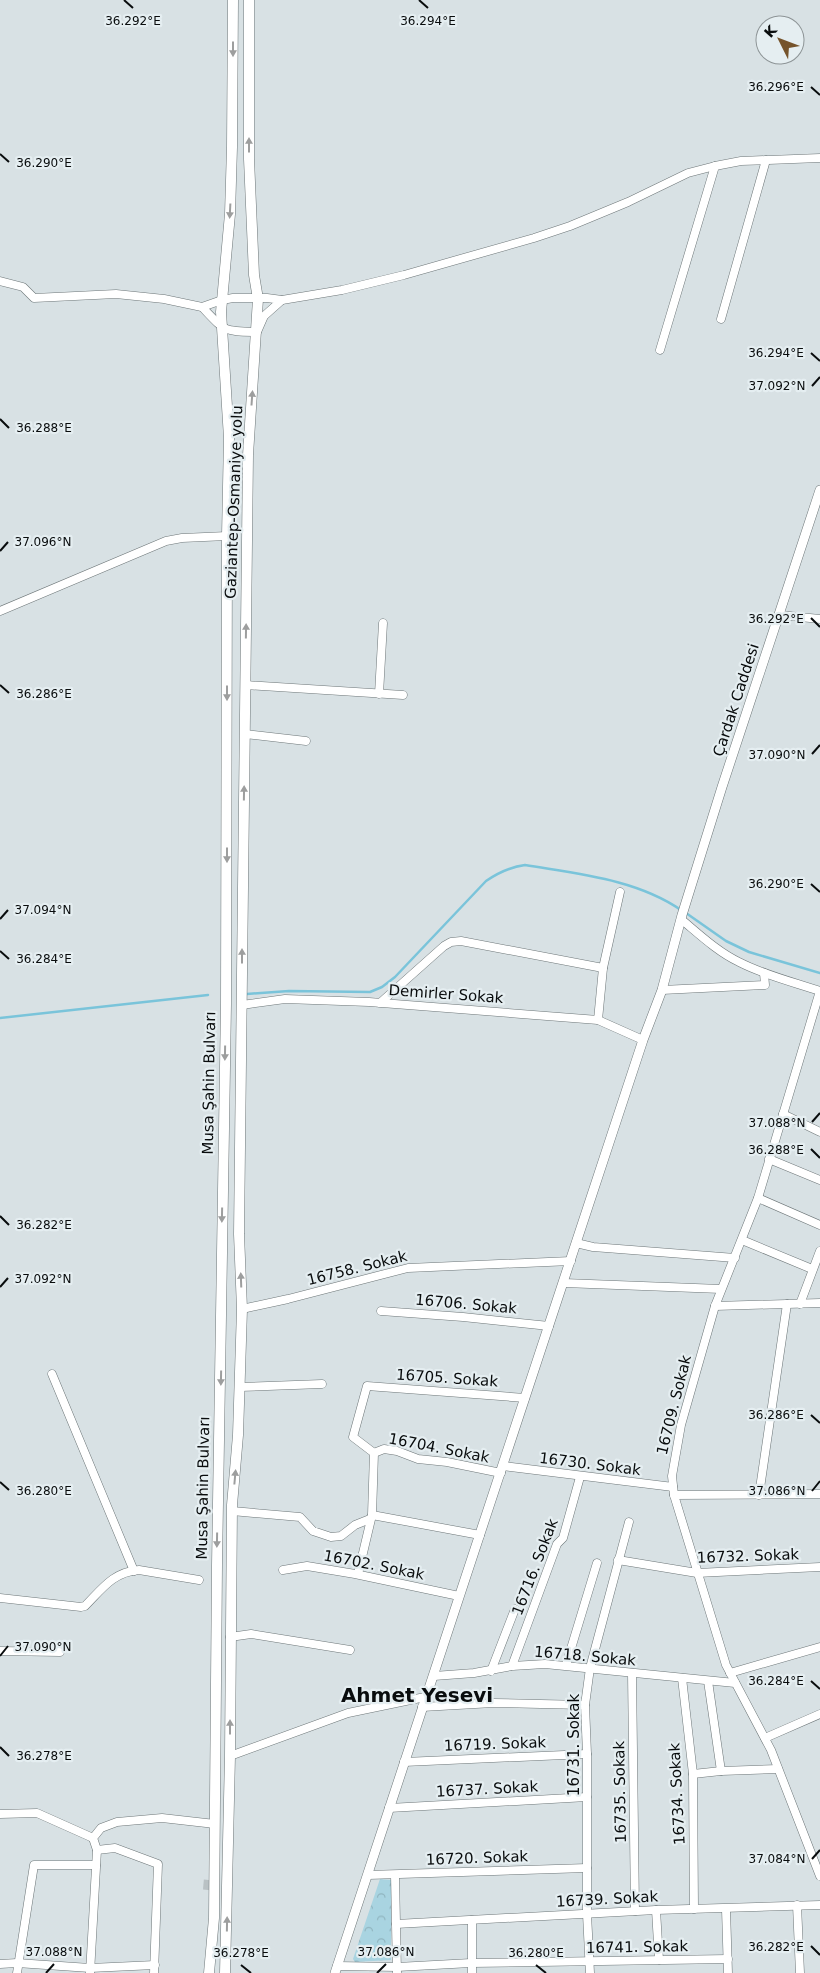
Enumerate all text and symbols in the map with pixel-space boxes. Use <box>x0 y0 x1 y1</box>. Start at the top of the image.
text: 36.292°E <box>105 14 161 28</box>
text: 36.294°E <box>400 14 456 28</box>
north arrow <box>755 15 805 65</box>
text: K <box>761 21 781 41</box>
one-way arrow <box>229 41 237 57</box>
text: 36.296°E <box>748 80 804 94</box>
one-way arrow <box>245 137 253 153</box>
text: 36.290°E <box>16 156 72 170</box>
one-way arrow <box>225 203 233 219</box>
text: 36.294°E <box>748 346 804 360</box>
text: 37.092°N <box>749 379 805 393</box>
one-way arrow <box>248 390 256 406</box>
street label: Gaziantep-Osmaniye yolu <box>222 405 246 599</box>
text: 36.288°E <box>16 421 72 435</box>
text: 37.096°N <box>15 535 71 549</box>
text: 36.292°E <box>748 612 804 626</box>
one-way arrow <box>242 623 250 639</box>
street label: Çardak Caddesi <box>709 641 763 759</box>
one-way arrow <box>223 685 231 701</box>
text: 36.286°E <box>16 687 72 701</box>
text: 37.090°N <box>749 748 805 762</box>
one-way arrow <box>240 785 248 801</box>
one-way arrow <box>222 847 230 863</box>
text: 36.290°E <box>748 877 804 891</box>
text: 37.094°N <box>15 903 71 917</box>
one-way arrow <box>238 948 246 964</box>
text: 36.284°E <box>16 952 72 966</box>
street label: Demirler Sokak <box>388 981 504 1007</box>
street label: Musa Şahin Bulvarı <box>199 1011 219 1155</box>
one-way arrow <box>221 1045 229 1061</box>
text: 37.088°N <box>749 1116 805 1130</box>
text: 36.288°E <box>748 1143 804 1157</box>
one-way arrow <box>218 1207 226 1223</box>
text: 36.282°E <box>16 1218 72 1232</box>
street label: 16758. Sokak <box>305 1247 409 1289</box>
one-way arrow <box>236 1271 244 1287</box>
text: 37.092°N <box>15 1272 71 1286</box>
street label: 16706. Sokak <box>414 1291 518 1317</box>
street label: 16709. Sokak <box>653 1353 695 1457</box>
street label: 16705. Sokak <box>395 1365 499 1391</box>
one-way arrow <box>216 1370 224 1386</box>
text: 36.286°E <box>748 1408 804 1422</box>
street label: Musa Şahin Bulvarı <box>193 1416 213 1560</box>
street label: 16704. Sokak <box>387 1429 491 1467</box>
street label: 16730. Sokak <box>538 1449 642 1479</box>
one-way arrow <box>231 1469 239 1485</box>
text: 36.280°E <box>16 1484 72 1498</box>
text: 37.086°N <box>749 1484 805 1498</box>
street label: 16716. Sokak <box>508 1516 562 1618</box>
one-way arrow <box>213 1532 221 1548</box>
street label: 16732. Sokak <box>697 1545 800 1567</box>
street label: 16702. Sokak <box>322 1546 426 1584</box>
text: 37.090°N <box>15 1640 71 1654</box>
street label: 16718. Sokak <box>533 1643 637 1669</box>
text: 36.284°E <box>748 1674 804 1688</box>
district label: Ahmet Yesevi <box>341 1683 493 1707</box>
street label: 16731. Sokak <box>565 1694 583 1796</box>
one-way arrow <box>226 1719 234 1735</box>
street label: 16719. Sokak <box>444 1733 547 1755</box>
street label: 16735. Sokak <box>610 1740 630 1843</box>
street label: 16734. Sokak <box>665 1742 689 1846</box>
text: 36.278°E <box>16 1749 72 1763</box>
street label: 16737. Sokak <box>435 1777 539 1801</box>
street label: 16720. Sokak <box>426 1847 529 1869</box>
text: 37.084°N <box>749 1852 805 1866</box>
street label: 16739. Sokak <box>555 1887 659 1911</box>
one-way arrow <box>223 1916 231 1932</box>
street label: 16741. Sokak <box>586 1937 689 1957</box>
text: 36.282°E <box>748 1940 804 1954</box>
text: 37.088°N <box>26 1945 82 1959</box>
text: 37.086°N <box>358 1945 414 1959</box>
text: 36.278°E <box>213 1946 269 1960</box>
text: 36.280°E <box>508 1946 564 1960</box>

